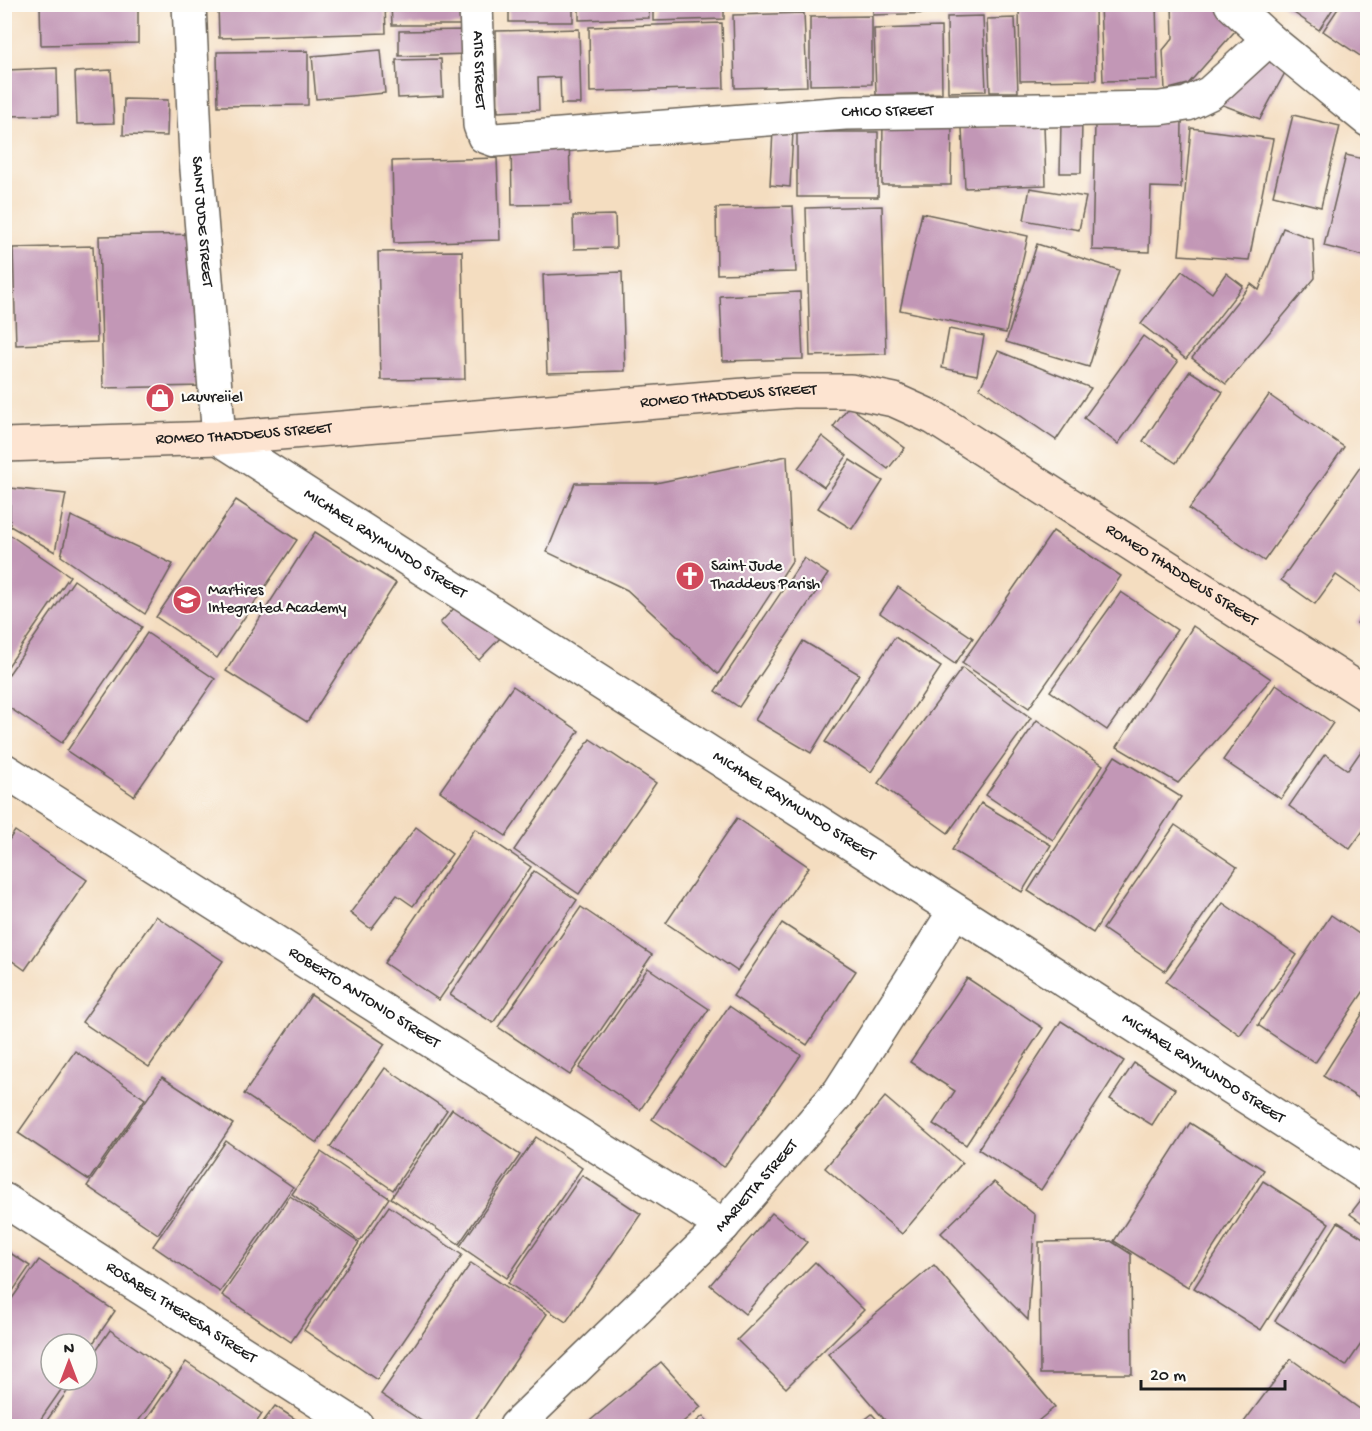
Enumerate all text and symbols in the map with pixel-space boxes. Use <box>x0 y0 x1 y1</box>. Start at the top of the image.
street label: ATIS STREET <box>467 30 489 110</box>
street label: CHICO STREET <box>841 102 934 123</box>
street label: SAINT JUDE STREET <box>186 156 216 289</box>
shop icon: Lauvreiiel <box>144 382 176 414</box>
street label: ROMEO THADDEUS STREET <box>639 382 817 413</box>
place label: Lauvreiiel <box>181 389 243 408</box>
street label: ROMEO THADDEUS STREET <box>155 419 333 450</box>
street label: MICHAEL RAYMUNDO STREET <box>300 485 470 604</box>
street label: ROMEO THADDEUS STREET <box>1102 520 1261 632</box>
place label: Saint Jude Thaddeus Parish <box>710 558 821 595</box>
church icon: Saint Jude Thaddeus Parish <box>674 560 706 592</box>
place label: Martires Integrated Academy <box>208 582 347 619</box>
school or university icon: Martires Integrated Academy <box>171 584 203 616</box>
street label: MICHAEL RAYMUNDO STREET <box>709 747 880 866</box>
street label: ROBERTO ANTONIO STREET <box>284 943 444 1054</box>
street label: MICHAEL RAYMUNDO STREET <box>1118 1010 1289 1129</box>
street label: MARIETTA STREET <box>712 1136 803 1237</box>
street label: ROSABEL THERESA STREET <box>102 1258 260 1369</box>
north arrow <box>39 1332 99 1392</box>
text: N <box>64 1341 75 1360</box>
scale bar <box>1141 1353 1285 1391</box>
text: 20 m <box>1150 1366 1186 1387</box>

